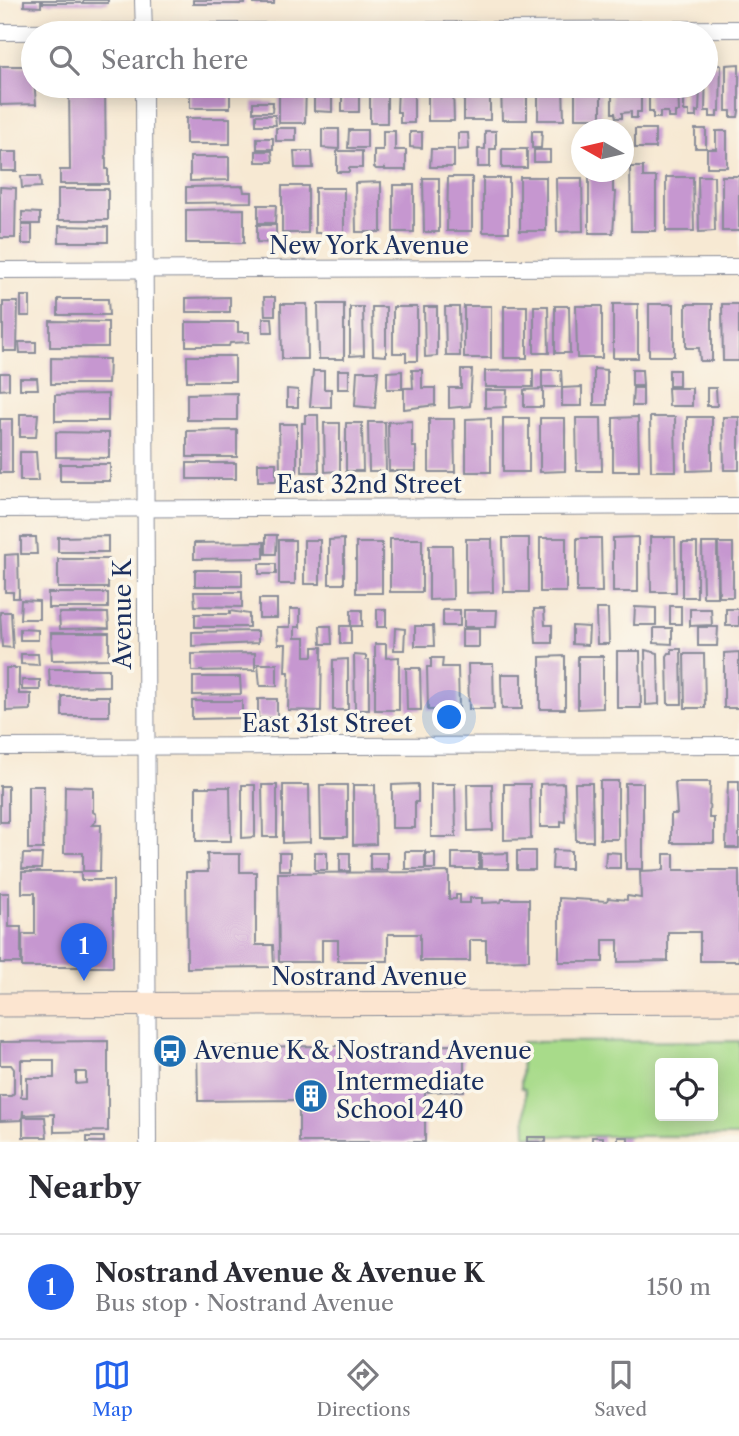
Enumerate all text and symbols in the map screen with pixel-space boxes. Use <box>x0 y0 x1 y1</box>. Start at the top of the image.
search box <box>21 21 718 98</box>
icon: search <box>45 41 83 79</box>
text: Search here <box>101 44 248 76</box>
north arrow <box>571 119 634 182</box>
street label: New York Avenue <box>269 231 469 260</box>
street label: East 32nd Street <box>276 470 462 499</box>
street label: Avenue K <box>108 557 137 670</box>
your location <box>432 700 466 734</box>
street label: East 31st Street <box>242 709 413 738</box>
pin: 1 <box>61 923 107 981</box>
street label: Nostrand Avenue <box>271 962 467 991</box>
bus stop icon: Avenue K & Nostrand Avenue <box>151 1032 189 1070</box>
place label: Avenue K & Nostrand Avenue <box>193 1036 532 1065</box>
map controls <box>655 1058 718 1121</box>
button: locate <box>655 1058 718 1121</box>
place label: Intermediate School 240 <box>336 1067 484 1124</box>
building icon: Intermediate School 240 <box>292 1077 330 1115</box>
text: Nearby <box>28 1169 141 1206</box>
text: Nostrand Avenue & Avenue K <box>95 1257 484 1289</box>
text: 1 <box>46 1273 56 1301</box>
text: 150 m <box>647 1273 711 1301</box>
text: Bus stop · Nostrand Avenue <box>95 1289 394 1317</box>
tab: Map <box>92 1356 133 1421</box>
tab: Directions <box>317 1356 410 1421</box>
tab: Saved <box>594 1356 647 1421</box>

